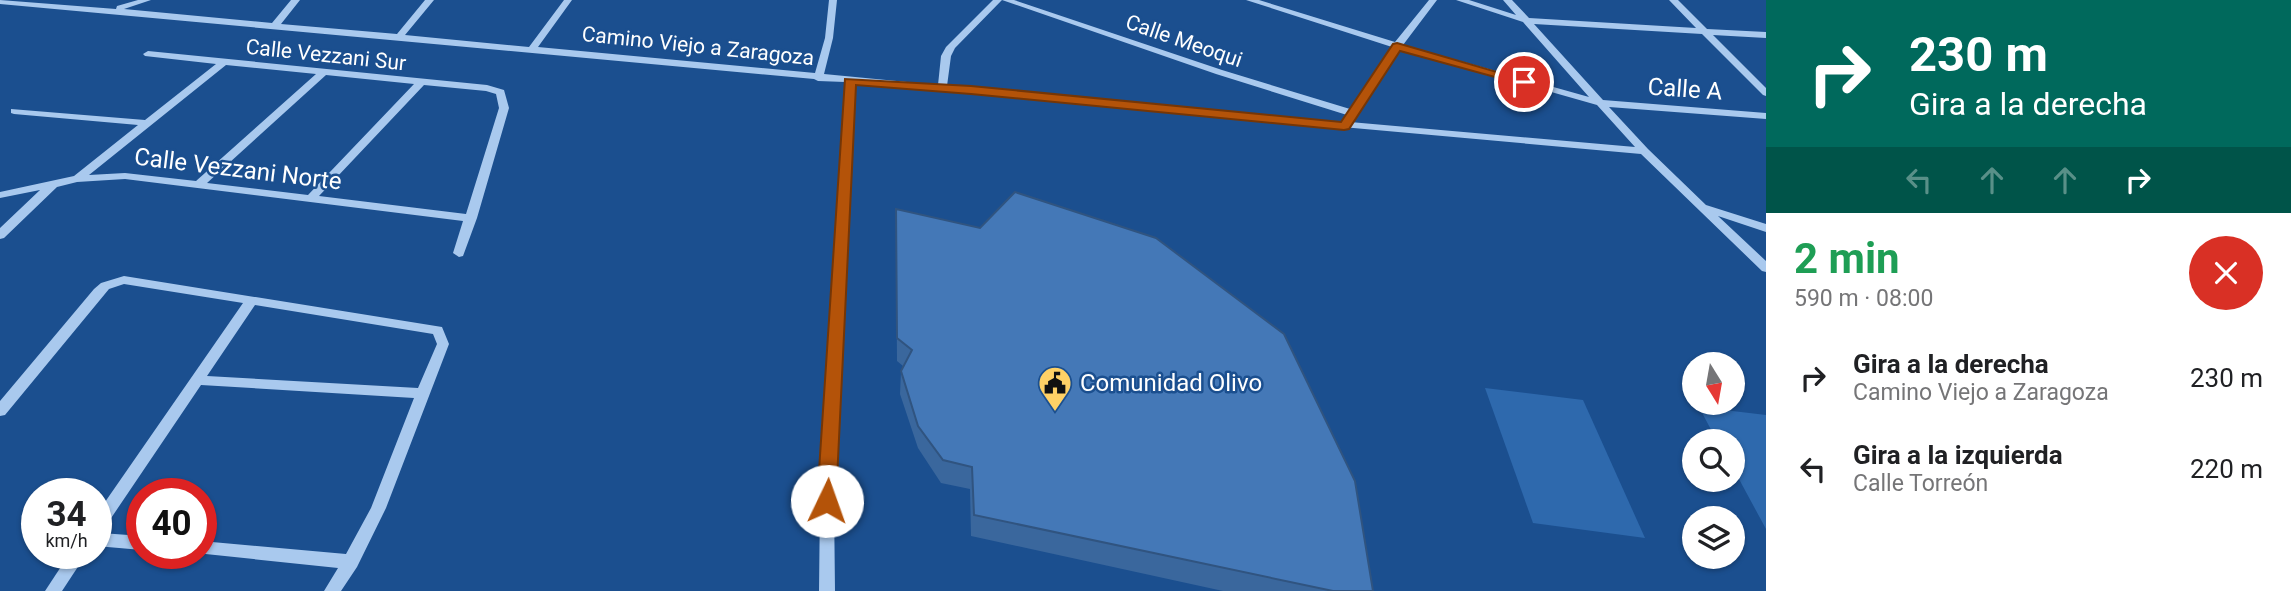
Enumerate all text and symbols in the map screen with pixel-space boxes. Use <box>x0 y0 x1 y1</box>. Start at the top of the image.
street label: Calle Meoqui <box>1123 10 1245 72</box>
street label: Camino Viejo a Zaragoza <box>581 22 815 70</box>
text: 230 m <box>1909 26 2048 83</box>
icon: right <box>1794 28 1885 119</box>
street label: Calle Vezzani Sur <box>245 35 407 75</box>
pin <box>1494 52 1554 112</box>
icon: arrive <box>1505 63 1543 101</box>
street label: Calle A <box>1647 72 1724 106</box>
text: Gira a la derecha <box>1909 85 2147 123</box>
street label: Calle Vezzani Norte <box>133 142 343 196</box>
icon: left <box>1900 161 1938 199</box>
icon: ahead <box>1973 161 2011 199</box>
icon: ahead <box>2046 161 2084 199</box>
icon: right <box>2119 161 2157 199</box>
text: 2 min <box>1794 234 1900 283</box>
button: close <box>2189 236 2263 310</box>
text: 590 m · 08:00 <box>1794 285 1933 312</box>
text: Gira a la derecha <box>1853 349 2049 379</box>
north arrow <box>1682 352 1745 415</box>
map controls <box>1682 352 1745 569</box>
icon: right <box>1794 359 1832 397</box>
text: 230 m <box>2190 363 2263 393</box>
public building icon: Comunidad Olivo <box>1036 364 1074 413</box>
place label: Comunidad Olivo <box>1080 369 1262 397</box>
text: Camino Viejo a Zaragoza <box>1853 379 2109 406</box>
button: search <box>1682 429 1745 492</box>
text: Gira a la izquierda <box>1853 440 2063 470</box>
icon: left <box>1794 450 1832 488</box>
text: 220 m <box>2190 454 2263 484</box>
position arrow <box>790 464 864 538</box>
text: Calle Torreón <box>1853 470 1988 497</box>
speed limit sign: 40 <box>126 478 217 569</box>
text: 34 <box>46 494 87 535</box>
button: layers <box>1682 506 1745 569</box>
text: km/h <box>45 530 88 551</box>

